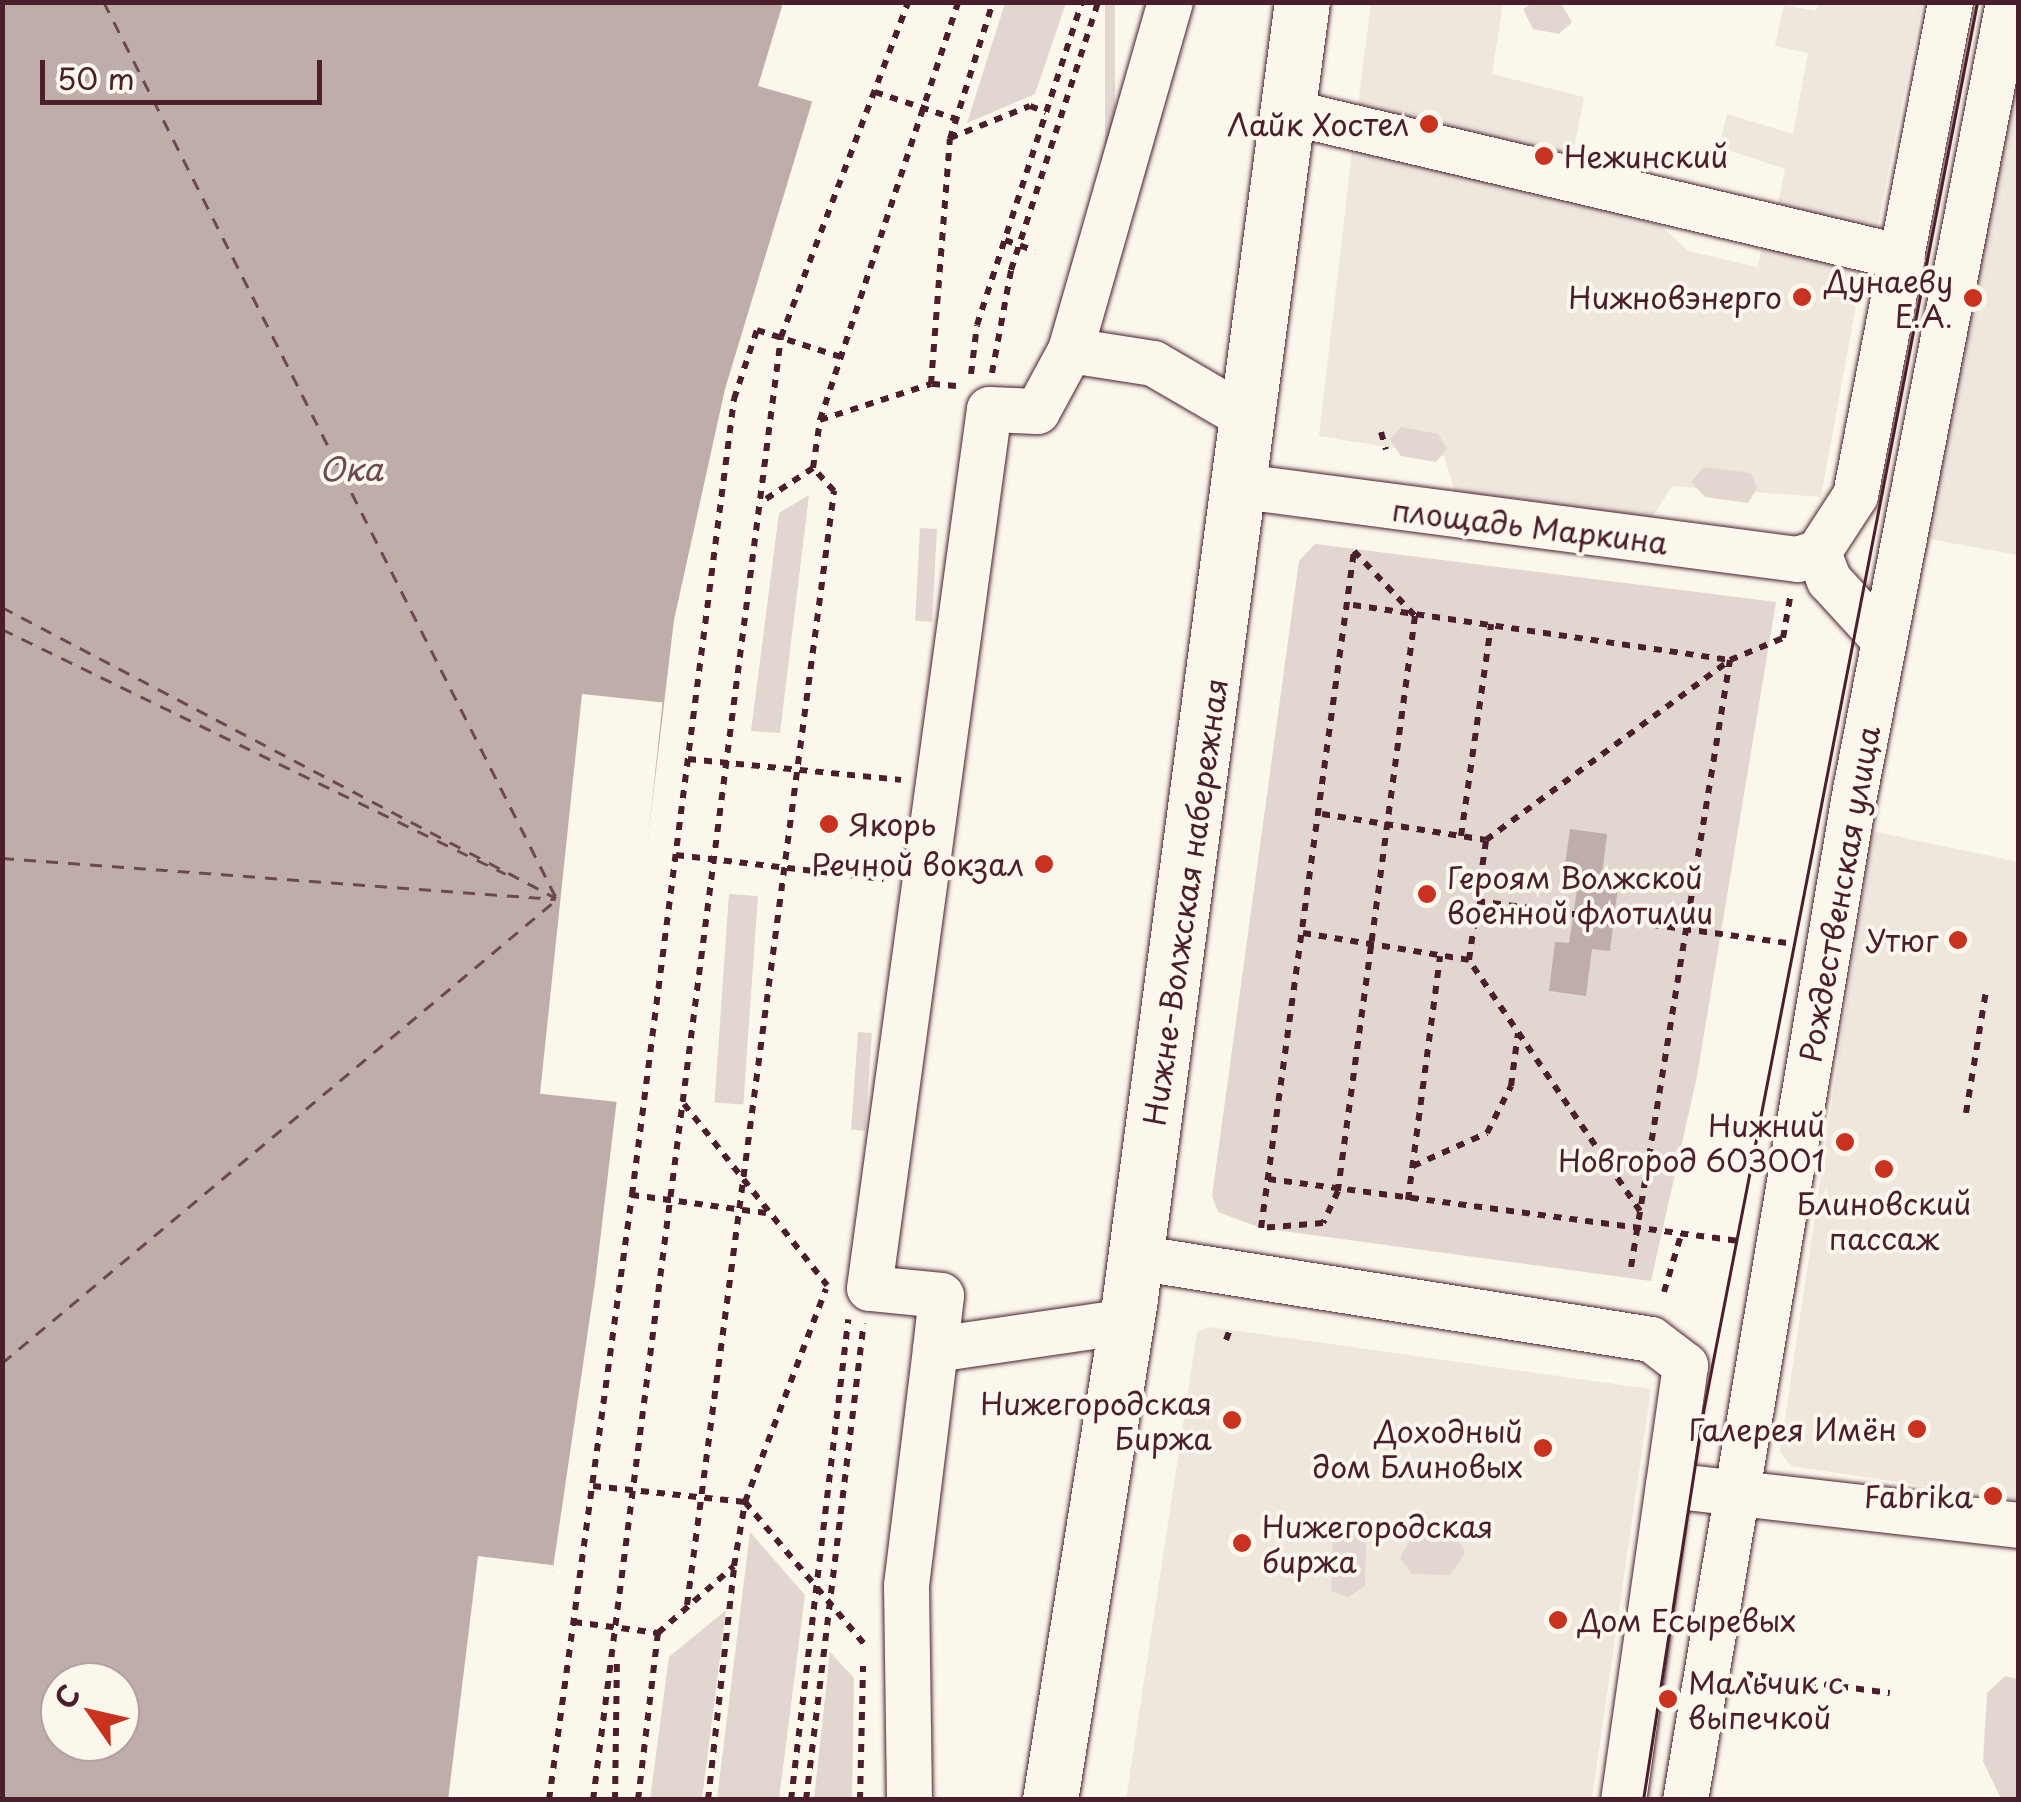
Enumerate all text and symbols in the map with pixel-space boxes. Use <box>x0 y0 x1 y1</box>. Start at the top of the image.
scale bar <box>45 40 328 102</box>
text: 50 m <box>57 55 135 100</box>
place label: Лайк Хостел <box>1227 106 1409 142</box>
marker: Лайк Хостел <box>1418 113 1440 135</box>
place label: Нежинский <box>1564 138 1728 174</box>
marker: Нежинский <box>1533 145 1555 167</box>
place label: Дунаеву Е.А. <box>1824 263 1953 334</box>
place label: Нижновэнерго <box>1568 279 1782 315</box>
marker: Нижновэнерго <box>1791 286 1813 308</box>
marker: Дунаеву Е.А. <box>1962 287 1984 309</box>
water label: Ока <box>319 449 383 487</box>
street label: площадь Маркина <box>1390 491 1670 561</box>
street label: Нижне-Волжская набережная <box>1136 676 1234 1128</box>
street label: Рождественская улица <box>1792 722 1886 1066</box>
place label: Якорь <box>849 806 936 842</box>
marker: Якорь <box>818 813 840 835</box>
place label: Речной вокзал <box>809 846 1024 882</box>
marker: Речной вокзал <box>1033 853 1055 875</box>
place label: Героям Волжской военной флотилии <box>1447 859 1716 930</box>
marker: Героям Волжской военной флотилии <box>1416 883 1438 905</box>
place label: Утюг <box>1865 922 1938 958</box>
marker: Утюг <box>1947 929 1969 951</box>
place label: Нижний Новгород 603001 <box>1557 1107 1825 1178</box>
marker: Нижний Новгород 603001 <box>1834 1131 1856 1153</box>
marker: Блиновский пассаж <box>1873 1158 1895 1180</box>
place label: Блиновский пассаж <box>1797 1185 1971 1256</box>
place label: Нижегородская Биржа <box>981 1385 1212 1456</box>
marker: Нижегородская Биржа <box>1221 1409 1243 1431</box>
place label: Галерея Имён <box>1689 1411 1897 1447</box>
place label: Доходный дом Блиновых <box>1311 1413 1523 1484</box>
marker: Галерея Имён <box>1906 1418 1928 1440</box>
marker: Доходный дом Блиновых <box>1532 1437 1554 1459</box>
place label: Fabrika <box>1864 1478 1973 1514</box>
marker: Fabrika <box>1982 1485 2004 1507</box>
place label: Нижегородская биржа <box>1262 1508 1493 1578</box>
marker: Нижегородская биржа <box>1231 1532 1253 1554</box>
place label: Дом Есыревых <box>1578 1602 1797 1638</box>
marker: Дом Есыревых <box>1547 1609 1569 1631</box>
north arrow <box>40 1662 140 1762</box>
place label: Мальчик с выпечкой <box>1688 1664 1844 1734</box>
text: С <box>43 1675 90 1717</box>
marker: Мальчик с выпечкой <box>1657 1688 1679 1710</box>

